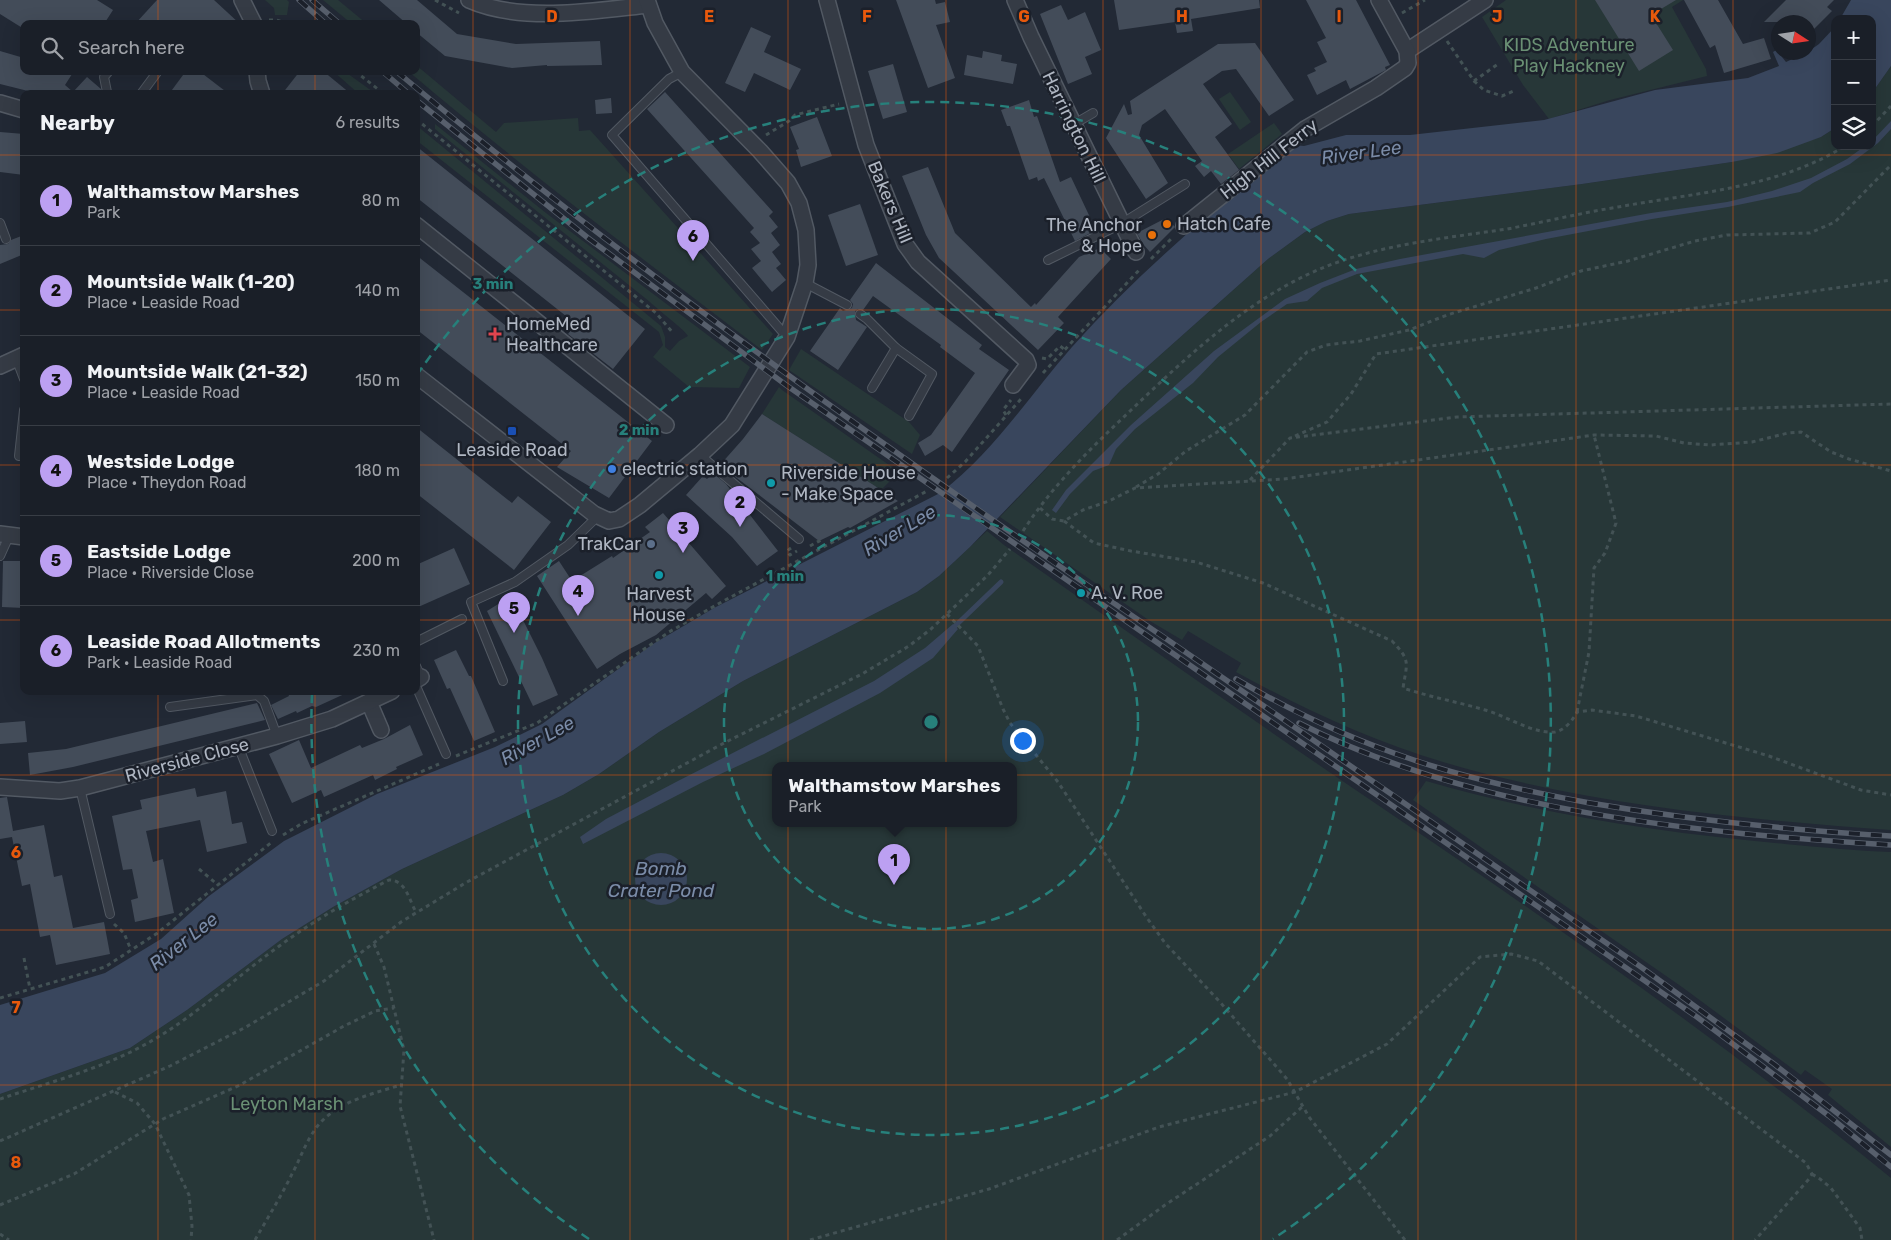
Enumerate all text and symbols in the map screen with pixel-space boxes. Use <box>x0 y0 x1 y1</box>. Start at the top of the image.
text: D <box>546 7 558 26</box>
text: E <box>704 7 714 26</box>
text: F <box>862 7 872 26</box>
text: G <box>1018 7 1030 26</box>
text: H <box>1176 7 1188 26</box>
text: I <box>1336 7 1342 26</box>
text: J <box>1492 7 1502 26</box>
text: K <box>1650 7 1661 26</box>
north arrow <box>1771 15 1816 60</box>
map controls <box>1831 15 1876 150</box>
button: + <box>1831 15 1876 60</box>
search box <box>20 20 420 75</box>
icon: search <box>38 34 66 62</box>
park label: KIDS Adventure Play Hackney <box>1503 34 1635 77</box>
text: Search here <box>78 36 185 59</box>
button: − <box>1831 60 1876 105</box>
street label: Harrington Hill <box>1038 68 1110 186</box>
button: layers <box>1831 105 1876 150</box>
text: Nearby <box>40 110 115 135</box>
text: 6 results <box>335 113 400 132</box>
street label: High Hill Ferry <box>1216 114 1322 204</box>
water label: River Lee <box>1319 135 1403 170</box>
street label: Bakers Hill <box>863 158 917 246</box>
text: Walthamstow Marshes <box>87 180 299 203</box>
text: 1 <box>52 191 60 210</box>
text: 80 m <box>362 191 400 210</box>
text: Park <box>87 203 120 222</box>
place label: Hatch Cafe <box>1177 213 1271 235</box>
place label: The Anchor & Hope <box>1046 214 1142 257</box>
marker: Hatch Cafe <box>1161 218 1173 230</box>
pin: 6 <box>677 220 709 261</box>
marker: The Anchor & Hope <box>1146 229 1158 241</box>
text: Mountside Walk (1-20) <box>87 270 295 293</box>
text: 3 min <box>473 275 513 293</box>
text: 2 <box>51 281 61 300</box>
text: 140 m <box>355 281 400 300</box>
text: Place · Leaside Road <box>87 293 240 312</box>
place label: HomeMed Healthcare <box>506 313 598 356</box>
marker: HomeMed Healthcare <box>488 327 502 341</box>
text: Mountside Walk (21-32) <box>87 360 308 383</box>
text: 3 <box>51 371 61 390</box>
text: 150 m <box>355 371 400 390</box>
text: Place · Leaside Road <box>87 383 240 402</box>
text: 2 min <box>619 421 659 439</box>
marker: Leaside Road <box>506 425 518 437</box>
place label: Leaside Road <box>456 439 568 461</box>
text: Westside Lodge <box>87 450 235 473</box>
place label: electric station <box>622 458 748 480</box>
text: 4 <box>51 461 61 480</box>
text: 180 m <box>355 461 400 480</box>
place label: Riverside House - Make Space <box>781 462 916 505</box>
marker: electric station <box>606 463 618 475</box>
text: Place · Theydon Road <box>87 473 247 492</box>
marker: Riverside House - Make Space <box>765 477 777 489</box>
pin: 2 <box>724 486 756 527</box>
water label: River Lee <box>859 500 940 561</box>
pin: 3 <box>667 512 699 553</box>
place label: TrakCar <box>578 533 641 555</box>
marker: TrakCar <box>645 538 657 550</box>
text: Eastside Lodge <box>87 540 231 563</box>
text: 5 <box>51 551 61 570</box>
text: 200 m <box>352 551 400 570</box>
text: Place · Riverside Close <box>87 563 254 582</box>
text: 1 min <box>766 567 804 585</box>
marker: Harvest House <box>653 569 665 581</box>
pin: 4 <box>562 575 594 616</box>
place label: A. V. Roe <box>1091 582 1163 604</box>
place label: Harvest House <box>626 583 692 626</box>
marker: A. V. Roe <box>1075 587 1087 599</box>
pin: 5 <box>498 592 530 633</box>
text: Leaside Road Allotments <box>87 630 321 653</box>
text: 6 <box>51 641 61 660</box>
text: 230 m <box>353 641 400 660</box>
text: Park · Leaside Road <box>87 653 232 672</box>
water label: River Lee <box>496 711 579 770</box>
centre of rings <box>922 713 940 731</box>
your location <box>1010 728 1036 754</box>
street label: Riverside Close <box>123 733 251 787</box>
popup <box>772 762 1017 827</box>
text: Walthamstow Marshes <box>788 774 1001 797</box>
text: Park <box>788 797 822 816</box>
text: 6 <box>11 843 21 862</box>
pin: 1 <box>878 844 910 885</box>
water label: Bomb Crater Pond <box>608 857 715 902</box>
water label: River Lee <box>144 907 223 975</box>
text: 7 <box>11 998 21 1017</box>
park label: Leyton Marsh <box>230 1093 344 1115</box>
text: 8 <box>11 1153 22 1172</box>

